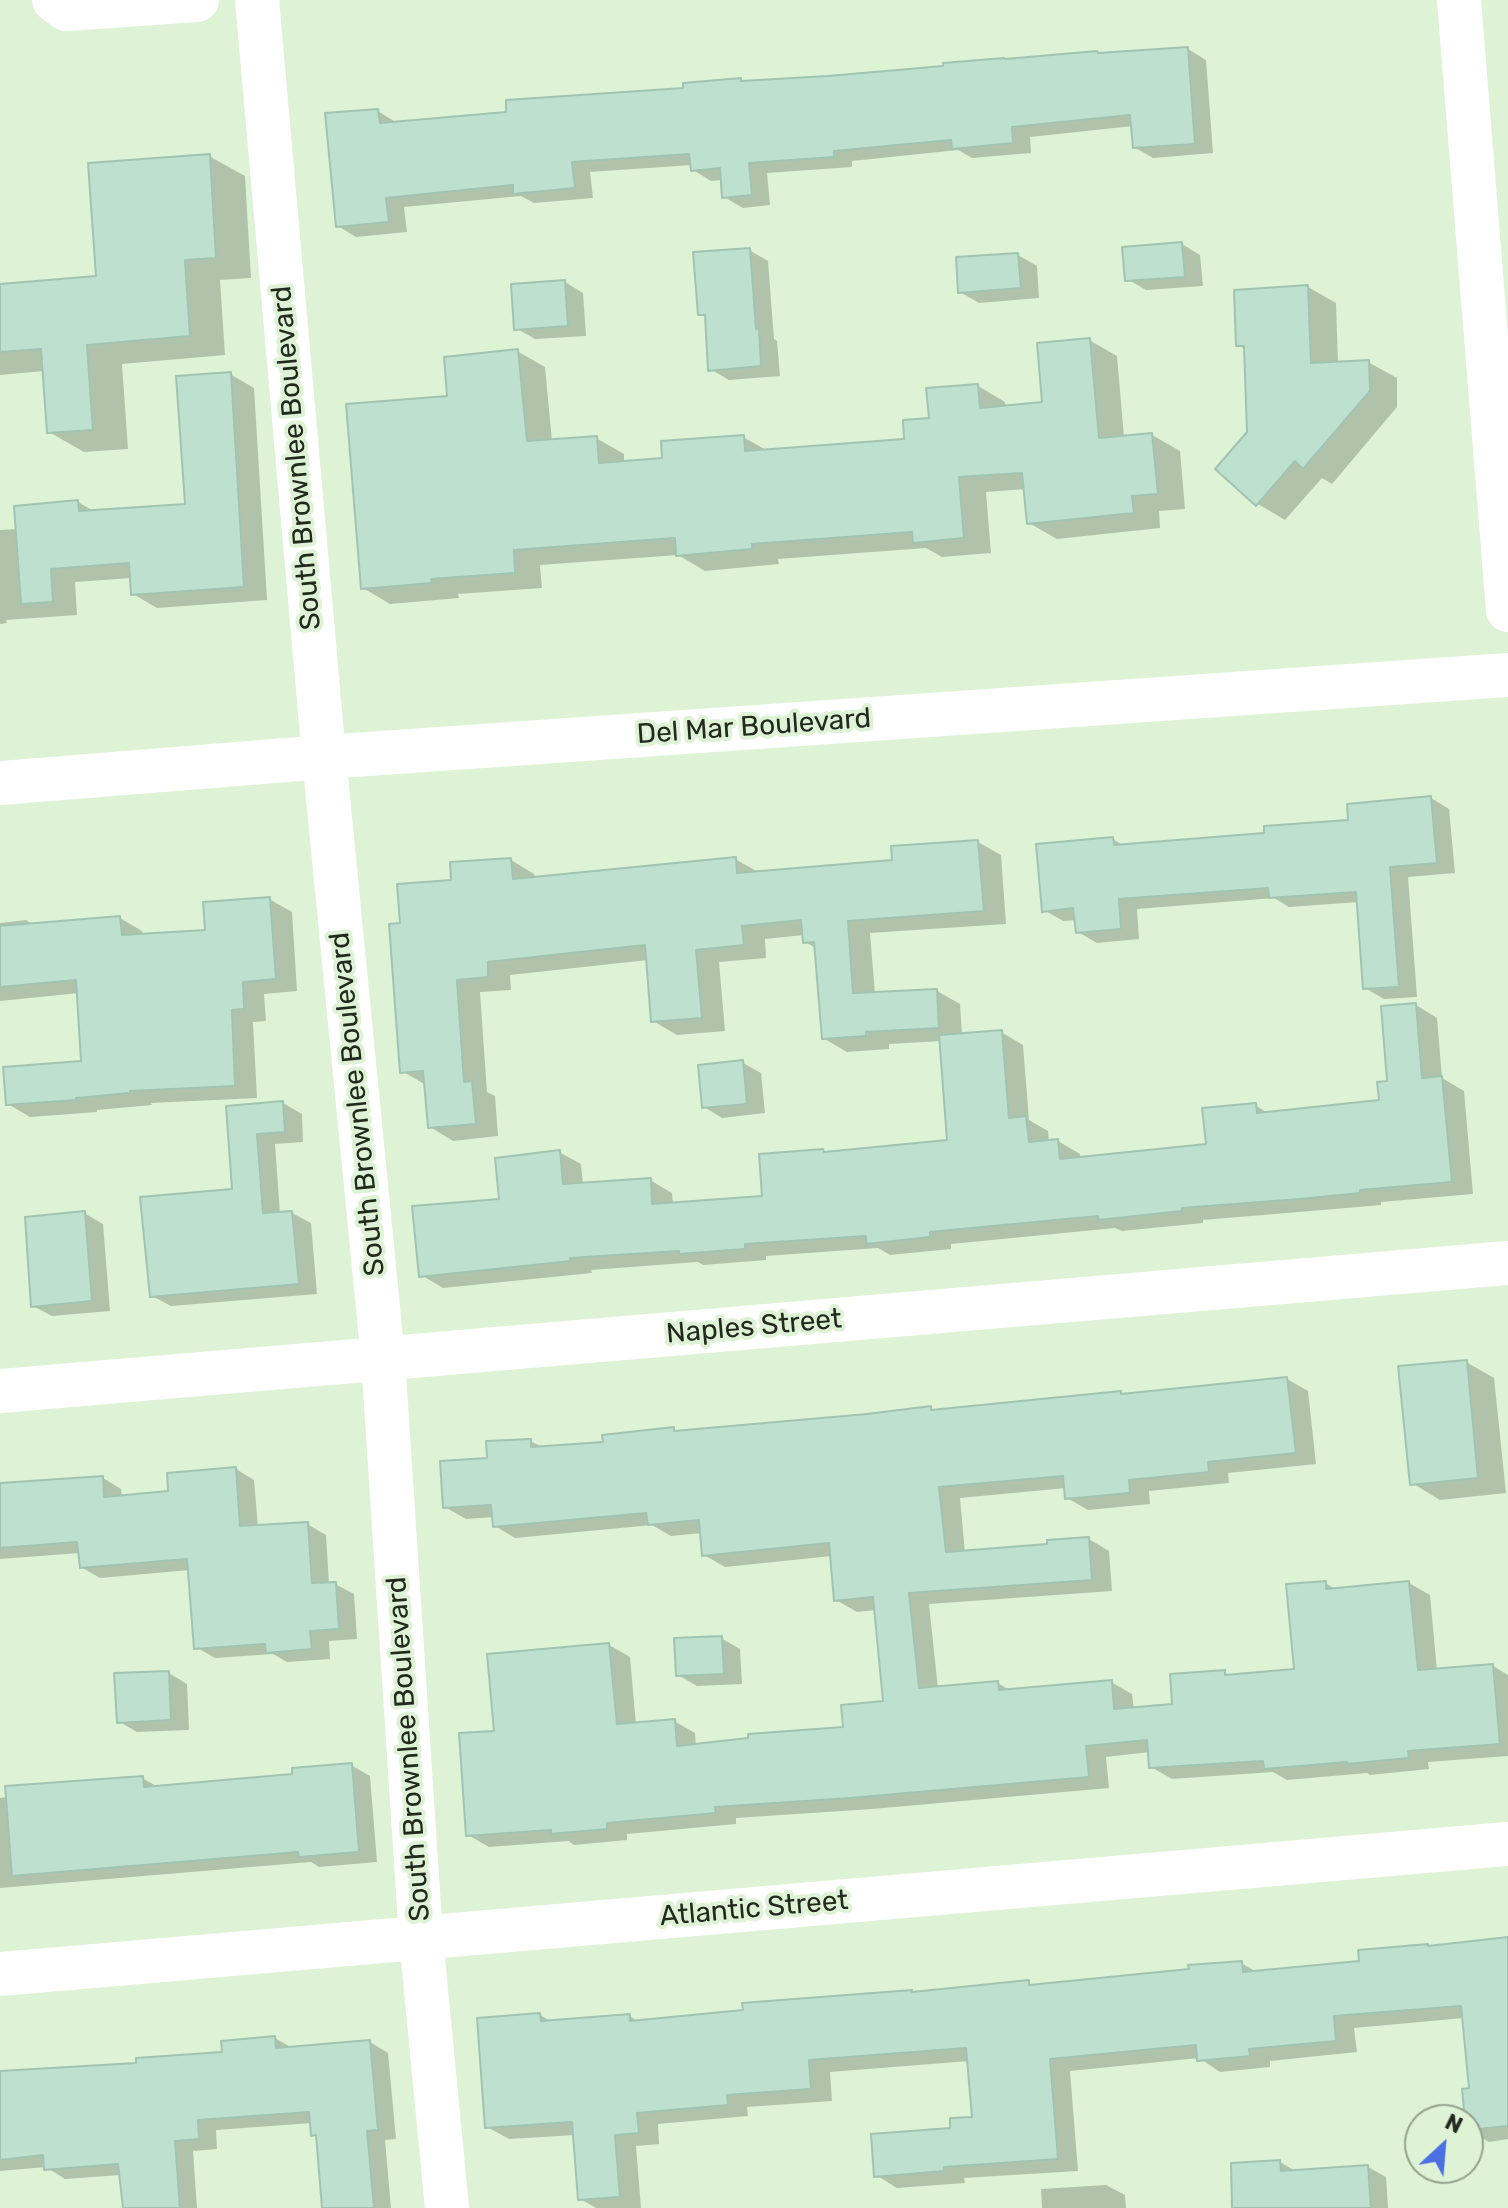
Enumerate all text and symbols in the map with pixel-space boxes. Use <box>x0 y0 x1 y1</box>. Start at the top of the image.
street label: South Brownlee Boulevard <box>265 284 329 632</box>
street label: Del Mar Boulevard <box>636 702 872 752</box>
street label: South Brownlee Boulevard <box>323 930 393 1278</box>
street label: Naples Street <box>665 1303 843 1351</box>
street label: South Brownlee Boulevard <box>380 1576 438 1922</box>
street label: Atlantic Street <box>658 1884 850 1934</box>
north arrow <box>1404 2104 1484 2184</box>
text: N <box>1441 2108 1467 2139</box>

